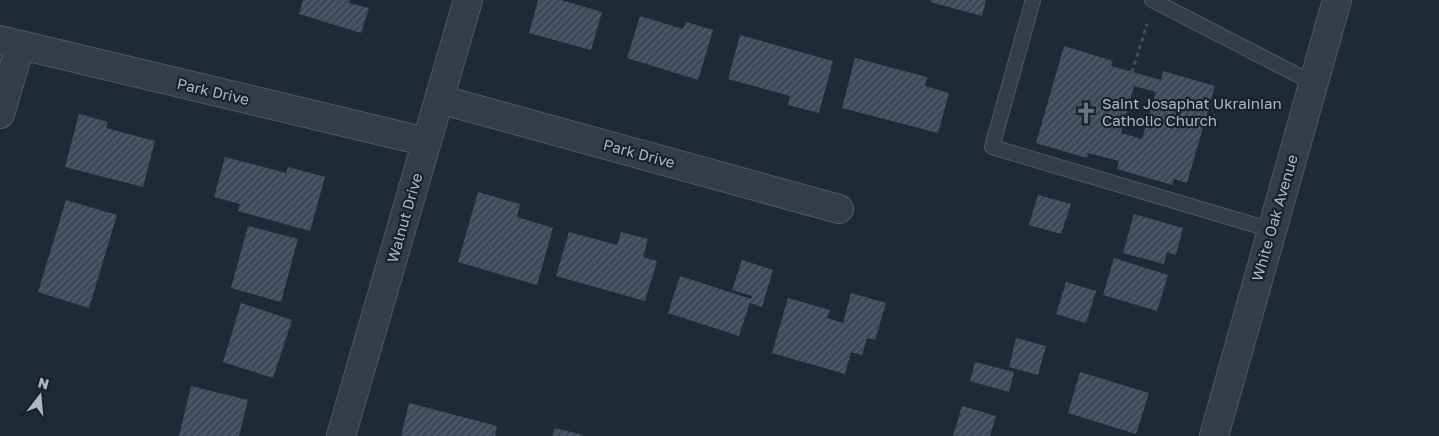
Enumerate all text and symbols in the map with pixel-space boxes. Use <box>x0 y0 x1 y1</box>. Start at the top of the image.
street label: Park Drive <box>175 74 251 108</box>
place label: Saint Josaphat Ukrainian Catholic Church <box>1102 94 1282 129</box>
church icon: Saint Josaphat Ukrainian Catholic Church <box>1073 100 1099 126</box>
street label: Park Drive <box>601 135 677 171</box>
street label: White Oak Avenue <box>1247 152 1301 283</box>
street label: Walnut Drive <box>383 171 425 265</box>
north arrow <box>15 371 65 421</box>
text: N <box>36 373 51 393</box>

